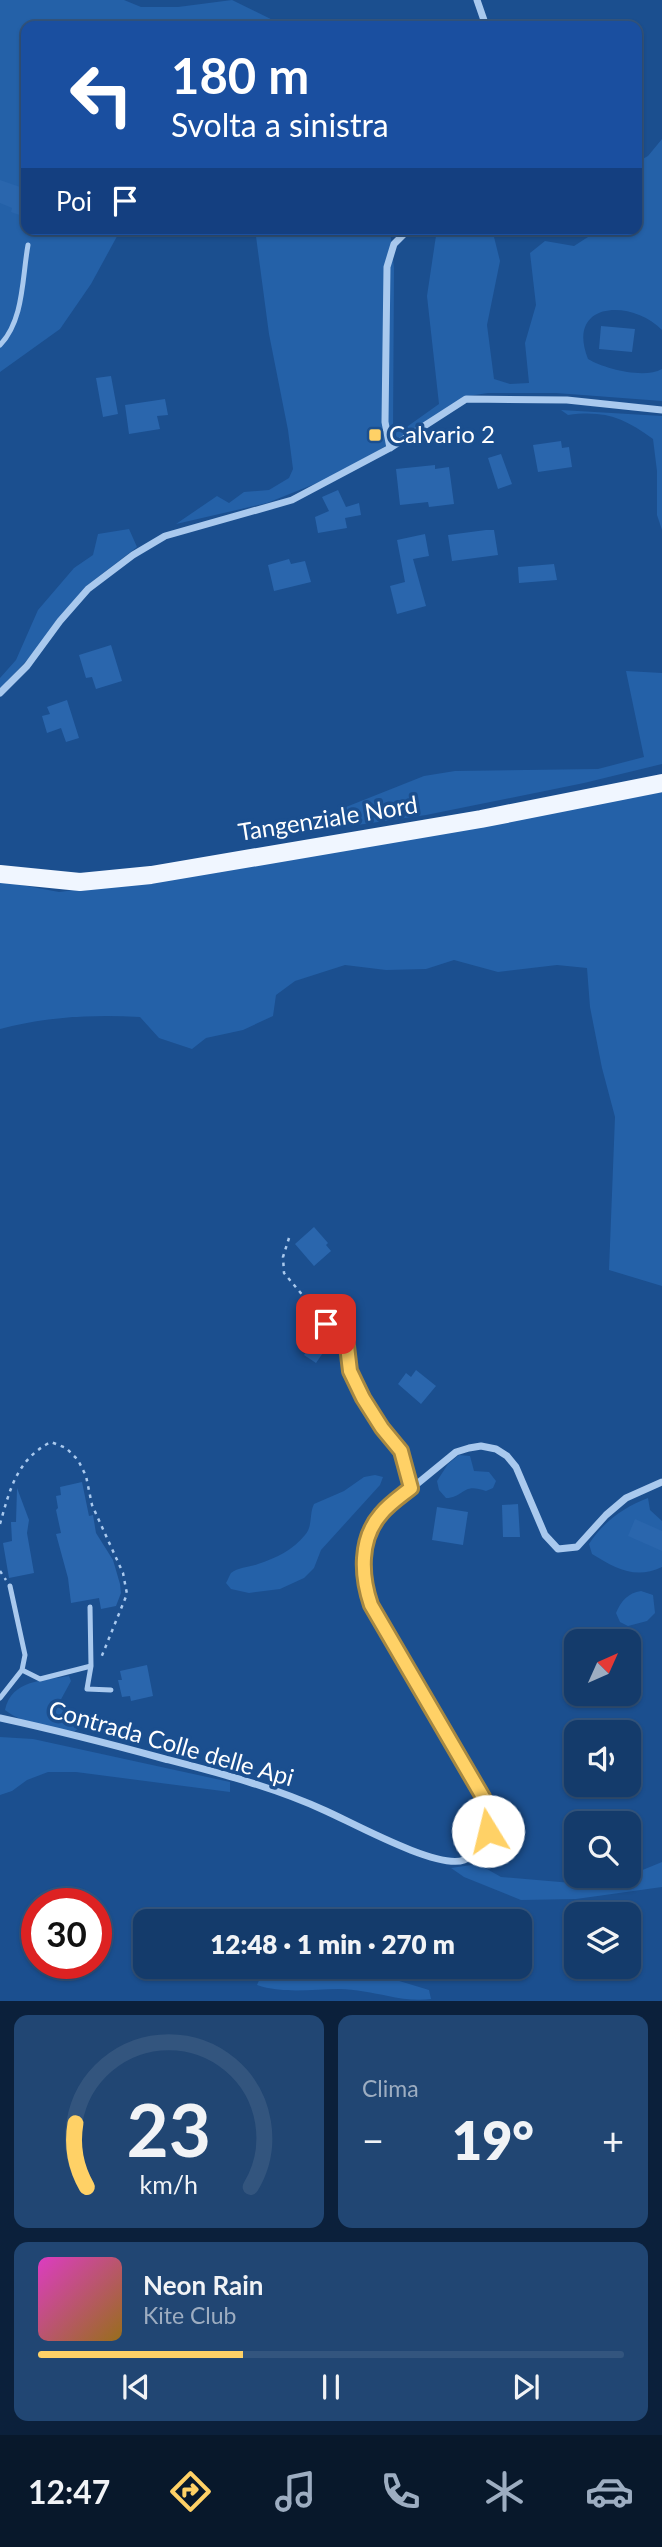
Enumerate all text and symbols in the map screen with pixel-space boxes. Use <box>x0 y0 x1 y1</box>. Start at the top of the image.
text: 180 m <box>171 46 309 104</box>
icon: left <box>56 49 147 140</box>
text: Svolta a sinistra <box>171 105 389 144</box>
icon: arrive <box>106 182 144 220</box>
text: Poi <box>56 185 92 217</box>
place label: Calvario 2 <box>389 419 495 448</box>
marker: Calvario 2 <box>367 427 383 443</box>
street label: Tangenziale Nord <box>236 789 420 846</box>
pin <box>296 1294 356 1354</box>
icon: arrive <box>307 1305 345 1343</box>
north arrow <box>564 1629 640 1706</box>
map controls <box>564 1629 641 1979</box>
street label: Contrada Colle delle Api <box>46 1694 297 1791</box>
button: sound <box>564 1720 641 1797</box>
position arrow <box>451 1794 525 1868</box>
button: search <box>564 1811 641 1888</box>
speed limit sign: 30 <box>21 1888 112 1979</box>
button: layers <box>564 1902 641 1979</box>
text: 12:48 · 1 min · 270 m <box>210 1928 455 1960</box>
text: Clima <box>362 2074 419 2102</box>
text: 23 <box>127 2086 211 2174</box>
text: 19° <box>452 2109 534 2171</box>
text: − <box>362 2117 384 2163</box>
text: + <box>602 2117 624 2163</box>
text: km/h <box>140 2169 198 2199</box>
text: Neon Rain <box>143 2269 263 2301</box>
text: Kite Club <box>143 2301 236 2329</box>
icon: previous <box>117 2368 155 2406</box>
icon: pause <box>312 2368 350 2406</box>
icon: next <box>507 2368 545 2406</box>
icon: directions <box>166 2467 215 2516</box>
icon: music <box>271 2467 320 2516</box>
icon: phone <box>376 2467 425 2516</box>
icon: climate <box>480 2467 529 2516</box>
icon: car <box>585 2467 634 2516</box>
text: 12:47 <box>28 2472 110 2511</box>

